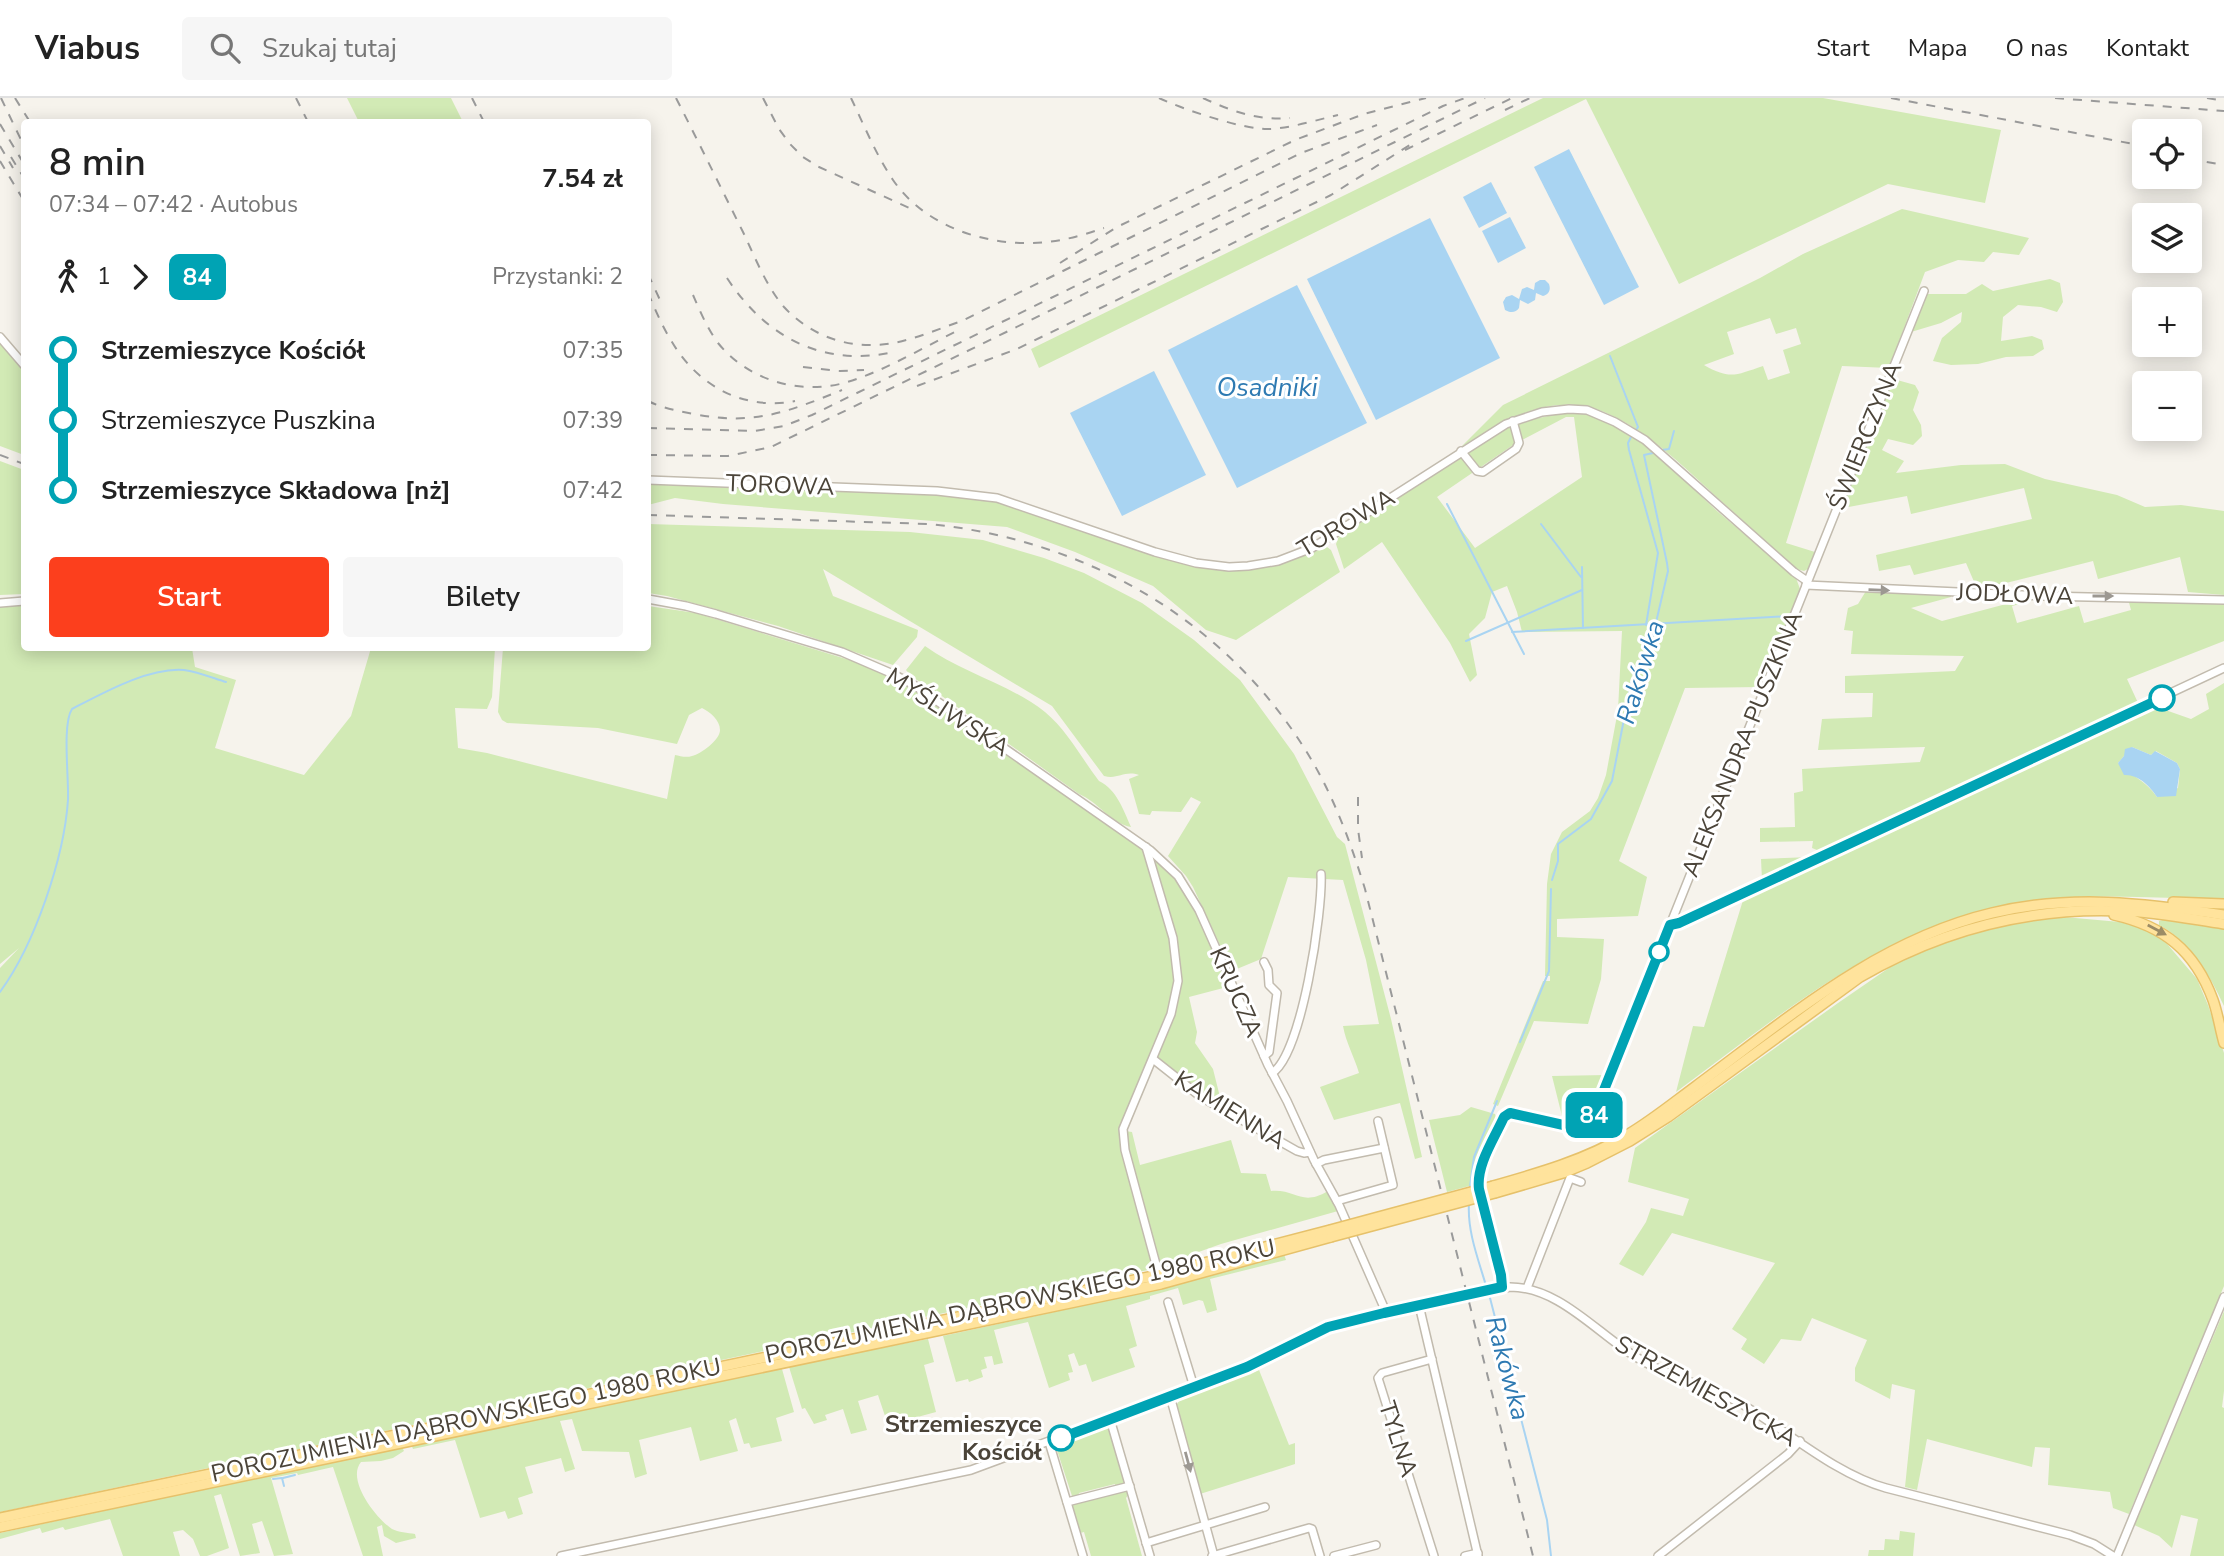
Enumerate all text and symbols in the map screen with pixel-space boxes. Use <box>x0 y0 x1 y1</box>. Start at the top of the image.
search box <box>182 17 672 80</box>
text: Viabus <box>35 26 140 71</box>
icon: search <box>206 29 244 67</box>
text: Szukaj tutaj <box>262 31 397 66</box>
text: Start <box>1816 32 1870 64</box>
text: Mapa <box>1908 32 1968 64</box>
text: O nas <box>2006 32 2068 64</box>
text: Kontakt <box>2106 32 2189 64</box>
map controls <box>2132 119 2202 441</box>
button: locate <box>2132 119 2202 189</box>
text: 8 min <box>49 137 146 188</box>
text: 7.54 zł <box>542 161 623 196</box>
text: 07:34 – 07:42 · Autobus <box>49 189 298 220</box>
button: layers <box>2132 203 2202 273</box>
icon: walk <box>49 258 87 296</box>
icon: forward <box>121 258 159 296</box>
text: 1 <box>97 261 111 292</box>
text: 84 <box>183 261 212 293</box>
text: Przystanki: 2 <box>492 261 623 292</box>
button: + <box>2132 287 2202 357</box>
text: Strzemieszyce Kościół <box>101 333 365 368</box>
text: 07:35 <box>563 335 623 366</box>
street label: ŚWIERCZYNA <box>1821 357 1909 515</box>
water label: Osadniki <box>1216 370 1319 405</box>
button: − <box>2132 371 2202 441</box>
text: Strzemieszyce Puszkina <box>101 403 376 438</box>
text: 07:39 <box>563 405 623 436</box>
street label: TOROWA <box>725 467 835 503</box>
text: Strzemieszyce Składowa [nż] <box>101 473 451 508</box>
text: 07:42 <box>563 475 623 506</box>
street label: TOROWA <box>1291 481 1401 565</box>
button: Start <box>49 557 329 637</box>
button: Bilety <box>343 557 623 637</box>
street label: JODŁOWA <box>1955 576 2074 612</box>
one-way arrow <box>1868 584 1890 595</box>
one-way arrow <box>2092 590 2114 602</box>
street label: ALEKSANDRA PUSZKINA <box>1674 606 1810 882</box>
water label: Rakówka <box>1608 616 1673 728</box>
street label: MYŚLIWSKA <box>880 660 1016 764</box>
unlabelled marker <box>2149 685 2175 711</box>
one-way arrow <box>2147 925 2167 936</box>
street label: KRUCZA <box>1202 942 1270 1043</box>
unlabelled marker <box>1649 942 1669 962</box>
street label: KAMIENNA <box>1168 1063 1292 1157</box>
line badge: 84 <box>1562 1092 1626 1138</box>
text: 84 <box>1580 1099 1608 1131</box>
street label: POROZUMIENIA DĄBROWSKIEGO 1980 ROKU <box>762 1231 1278 1371</box>
water label: Rakówka <box>1477 1312 1538 1424</box>
street label: STRZEMIESZYCKA <box>1609 1328 1803 1455</box>
street label: POROZUMIENIA DĄBROWSKIEGO 1980 ROKU <box>208 1350 724 1490</box>
street label: TYLNA <box>1371 1397 1425 1481</box>
place label: Strzemieszyce Kościół <box>885 1408 1042 1468</box>
marker: Strzemieszyce Kościół <box>1048 1425 1074 1451</box>
one-way arrow <box>1183 1451 1194 1473</box>

